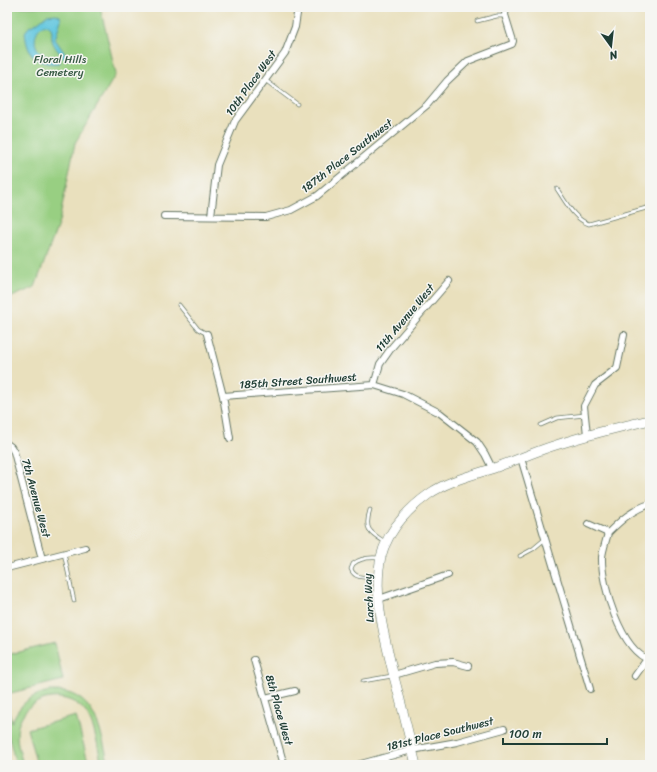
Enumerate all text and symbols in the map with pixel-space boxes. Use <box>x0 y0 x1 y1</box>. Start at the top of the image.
north arrow <box>591 26 631 66</box>
street label: 10th Place West <box>220 45 282 120</box>
text: N <box>607 45 621 65</box>
park label: Floral Hills Cemetery <box>34 50 87 82</box>
street label: 187th Place Southwest <box>297 114 397 198</box>
street label: 11th Avenue West <box>371 279 440 356</box>
street label: 185th Street Southwest <box>239 367 357 395</box>
street label: 7th Avenue West <box>16 456 56 540</box>
street label: Larch Way <box>358 573 380 623</box>
street label: 8th Place West <box>260 672 298 748</box>
street label: 181st Place Southwest <box>384 711 496 756</box>
scale bar <box>503 720 607 746</box>
text: 100 m <box>509 723 542 745</box>

